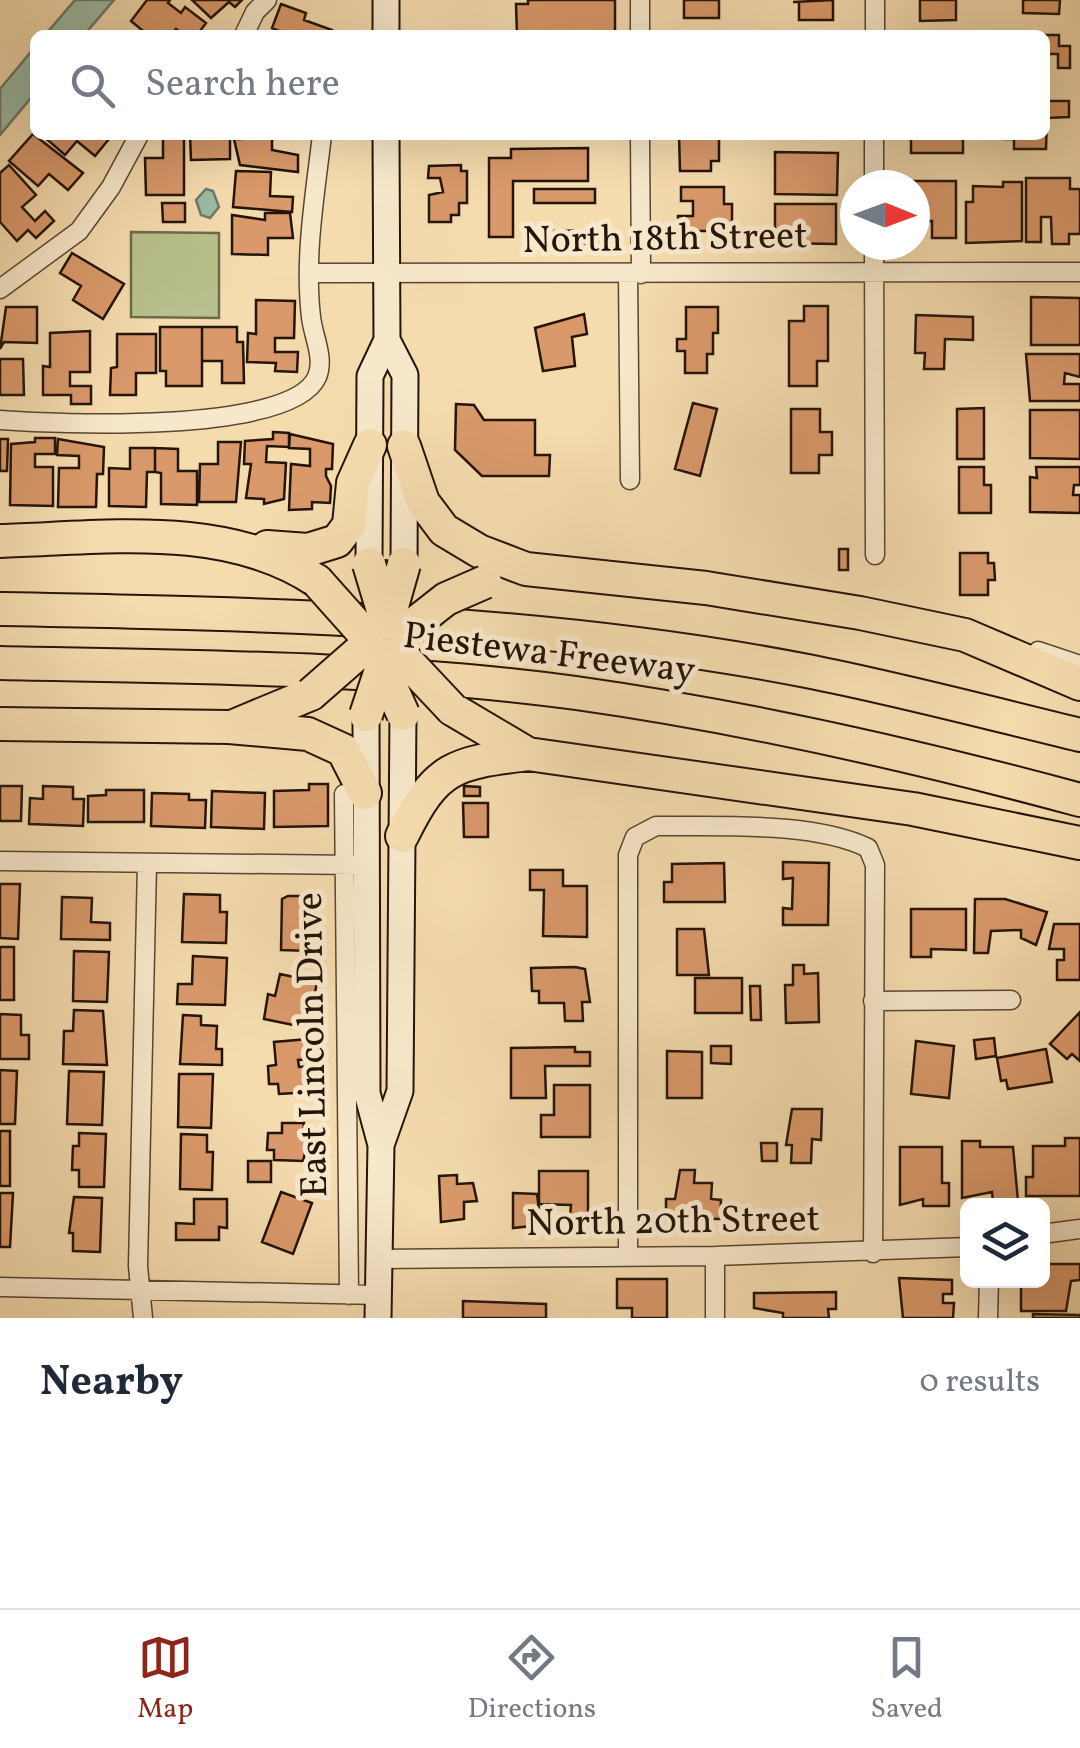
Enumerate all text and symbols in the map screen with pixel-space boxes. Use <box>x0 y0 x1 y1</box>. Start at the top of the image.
search box <box>30 30 1050 140</box>
icon: search <box>65 58 120 113</box>
text: Search here <box>145 59 340 112</box>
north arrow <box>840 170 930 260</box>
street label: North 18th Street <box>522 211 808 269</box>
street label: Piestewa Freeway <box>400 611 698 699</box>
street label: East Lincoln Drive <box>285 892 343 1198</box>
street label: North 20th Street <box>526 1194 820 1252</box>
map controls <box>960 1198 1050 1288</box>
button: layers <box>960 1198 1050 1288</box>
text: Nearby <box>40 1354 183 1413</box>
text: 0 results <box>920 1361 1040 1405</box>
tab: Map <box>137 1630 193 1729</box>
tab: Directions <box>468 1630 596 1729</box>
tab: Saved <box>871 1630 943 1729</box>

